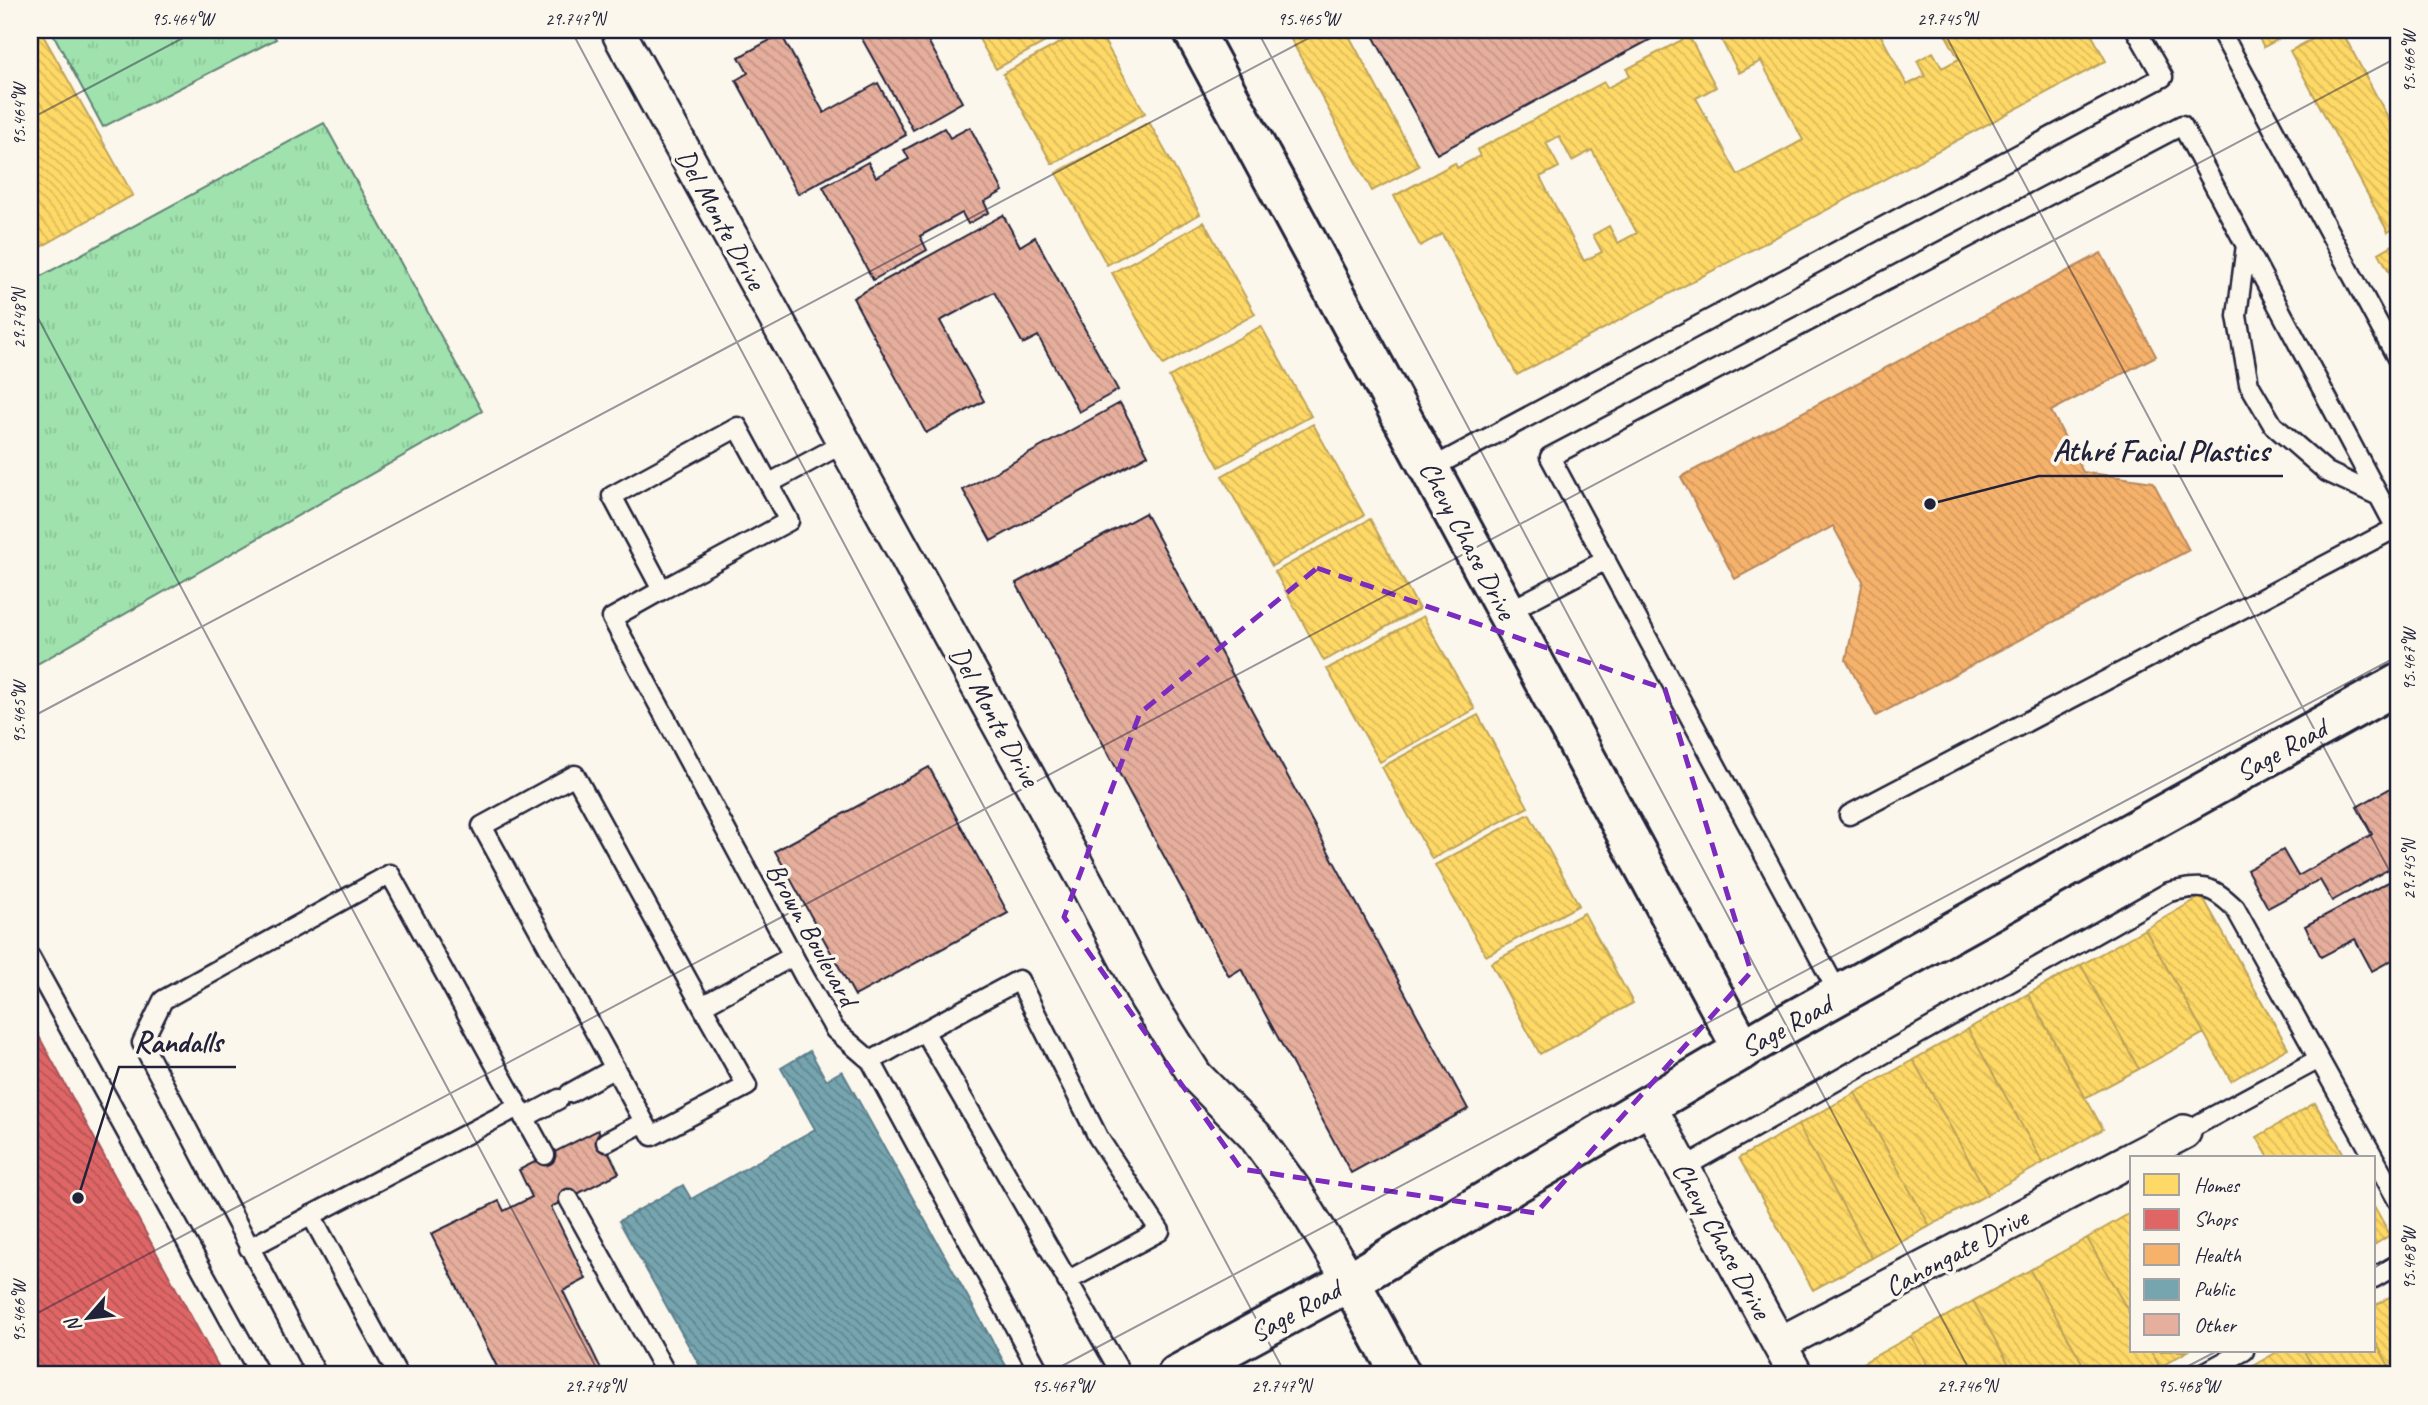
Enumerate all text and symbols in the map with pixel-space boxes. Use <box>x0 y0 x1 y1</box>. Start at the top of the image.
text: 95.464°W <box>151 8 216 30</box>
text: 29.747°N <box>545 8 608 30</box>
text: 95.465°W <box>1277 8 1342 30</box>
text: 29.745°N <box>1917 8 1980 30</box>
text: 95.466°W <box>2398 28 2420 93</box>
text: 95.464°W <box>8 81 30 146</box>
street label: Del Monte Drive <box>668 143 775 297</box>
text: 29.748°N <box>8 286 30 349</box>
callout: Athré Facial Plastics <box>2039 425 2283 476</box>
text: Athré Facial Plastics <box>2053 432 2273 470</box>
street label: Chevy Chase Drive <box>1412 455 1525 627</box>
text: 95.467°W <box>2398 626 2420 691</box>
street label: Del Monte Drive <box>942 640 1049 794</box>
text: 95.465°W <box>8 679 30 744</box>
street label: Sage Road <box>2229 709 2336 789</box>
text: 29.745°N <box>2398 837 2420 900</box>
street label: Brown Boulevard <box>758 856 868 1015</box>
street label: Sage Road <box>1734 985 1841 1065</box>
callout: Randalls <box>119 1016 236 1067</box>
text: Randalls <box>134 1023 226 1061</box>
street label: Chevy Chase Drive <box>1664 1155 1780 1326</box>
legend <box>2130 1156 2376 1352</box>
text: Homes <box>2194 1172 2241 1198</box>
street label: Canongate Drive <box>1878 1199 2035 1304</box>
text: Shops <box>2194 1206 2239 1232</box>
text: 95.468°W <box>2398 1225 2420 1290</box>
text: Health <box>2194 1242 2242 1268</box>
street label: Sage Road <box>1243 1270 1350 1350</box>
text: Public <box>2194 1276 2236 1302</box>
text: 95.466°W <box>8 1278 30 1343</box>
north arrow <box>52 1282 122 1352</box>
text: N <box>59 1312 87 1336</box>
text: Other <box>2194 1312 2237 1338</box>
text: 29.748°N <box>565 1375 628 1397</box>
text: 95.467°W <box>1031 1375 1096 1397</box>
text: 29.747°N <box>1251 1375 1314 1397</box>
text: 29.746°N <box>1937 1375 2000 1397</box>
text: 95.468°W <box>2157 1375 2222 1397</box>

